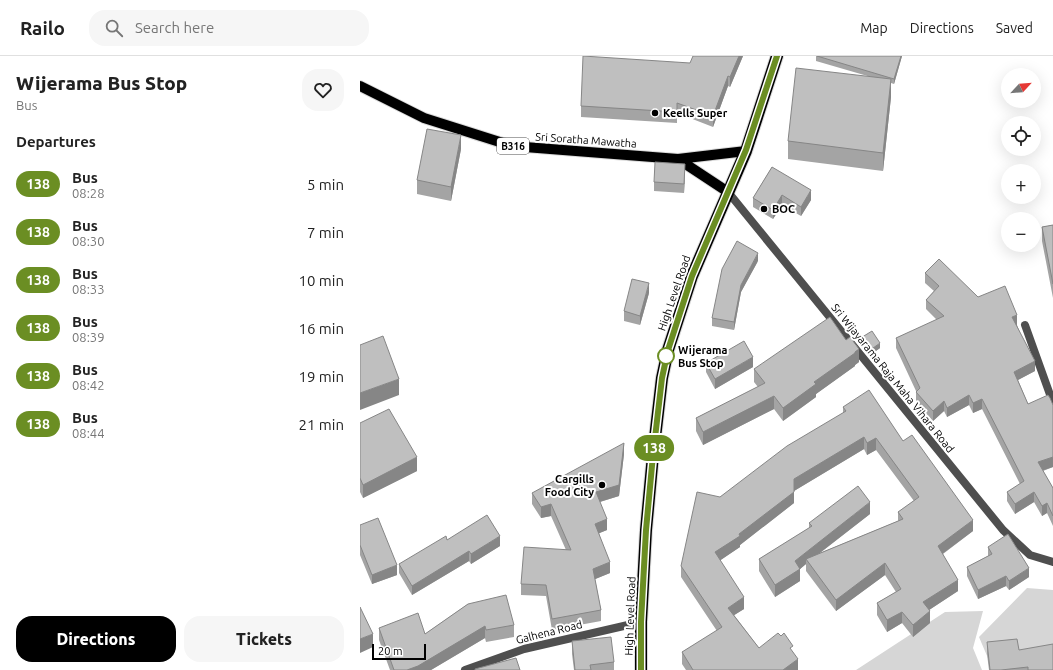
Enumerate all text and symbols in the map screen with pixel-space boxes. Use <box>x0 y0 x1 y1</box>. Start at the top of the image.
search box <box>89 10 369 46</box>
text: Railo <box>20 17 65 39</box>
icon: search <box>103 17 125 39</box>
text: Search here <box>135 19 214 36</box>
text: Map <box>860 20 888 36</box>
text: Directions <box>910 20 974 36</box>
text: Saved <box>996 20 1033 36</box>
north arrow <box>1001 68 1041 108</box>
map controls <box>1001 68 1041 252</box>
button: heart <box>302 69 344 111</box>
text: Wijerama Bus Stop <box>16 72 187 94</box>
text: Bus <box>16 98 37 112</box>
place label: Keells Super <box>663 107 728 119</box>
marker: Keells Super <box>650 108 660 118</box>
button: locate <box>1001 116 1041 156</box>
street label: Sri Soratha Mawatha <box>535 130 637 150</box>
text: Departures <box>16 133 96 150</box>
road number: B316 <box>497 138 529 154</box>
button: + <box>1001 164 1041 204</box>
text: Bus <box>72 169 98 186</box>
text: 138 <box>26 176 50 192</box>
text: 5 min <box>307 176 344 193</box>
text: 08:28 <box>72 186 105 200</box>
place label: BOC <box>772 203 795 215</box>
marker: BOC <box>759 204 769 214</box>
button: − <box>1001 212 1041 252</box>
text: Bus <box>72 217 98 234</box>
text: 138 <box>26 224 50 240</box>
text: 7 min <box>307 224 344 241</box>
text: 08:30 <box>72 234 105 248</box>
street label: High Level Road <box>655 254 693 332</box>
text: Bus <box>72 265 98 282</box>
text: 138 <box>26 272 50 288</box>
text: 10 min <box>298 272 344 289</box>
text: 08:33 <box>72 282 105 296</box>
street label: Sri Wijayarama Raja Maha Vihara Road <box>829 301 957 455</box>
text: Bus <box>72 313 98 330</box>
text: 138 <box>26 320 50 336</box>
text: 16 min <box>298 320 344 337</box>
text: 08:39 <box>72 330 105 344</box>
place label: Wijerama Bus Stop <box>678 344 727 369</box>
marker: Wijerama Bus Stop <box>657 347 675 365</box>
text: Bus <box>72 361 98 378</box>
text: 138 <box>26 368 50 384</box>
text: 19 min <box>298 368 344 385</box>
text: 08:42 <box>72 378 105 392</box>
text: Bus <box>72 409 98 426</box>
text: 138 <box>26 416 50 432</box>
text: 21 min <box>298 416 344 433</box>
text: 08:44 <box>72 426 105 440</box>
line badge: 138 <box>631 435 677 461</box>
text: 138 <box>642 440 666 456</box>
place label: Cargills Food City <box>545 473 594 498</box>
marker: Cargills Food City <box>597 480 607 490</box>
street label: High Level Road <box>623 576 637 656</box>
button: Directions <box>16 616 176 662</box>
button: Tickets <box>184 616 344 662</box>
street label: Galhena Road <box>515 618 583 646</box>
scale bar <box>372 642 426 661</box>
text: 20 m <box>378 645 402 657</box>

